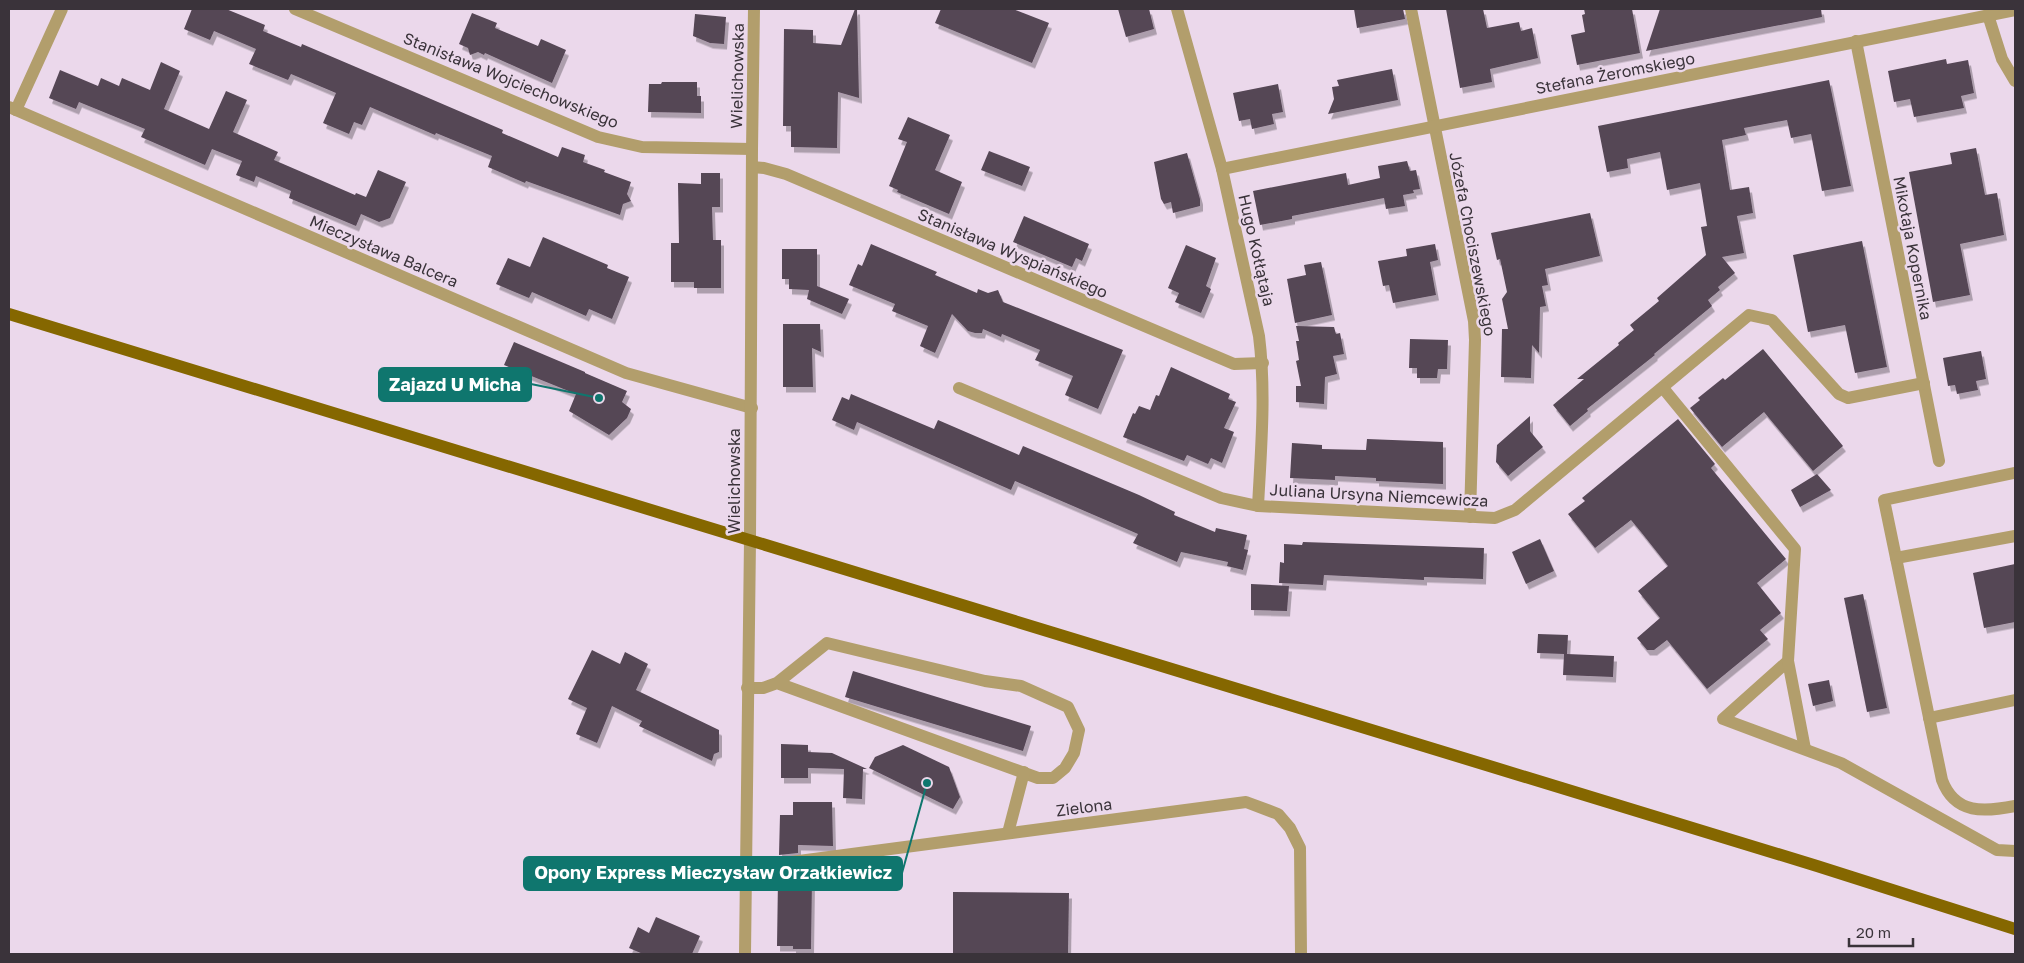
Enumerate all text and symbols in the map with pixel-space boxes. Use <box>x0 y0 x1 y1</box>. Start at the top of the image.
street label: Wielichowska <box>726 23 748 129</box>
street label: Stanisława Wojciechowskiego <box>400 28 622 132</box>
street label: Stefana Żeromskiego <box>1534 48 1696 98</box>
street label: Józefa Chociszewskiego <box>1445 150 1501 338</box>
street label: Mikołaja Kopernika <box>1889 174 1937 322</box>
street label: Hugo Kołłątaja <box>1234 192 1280 308</box>
street label: Stanisława Wyspiańskiego <box>915 204 1111 302</box>
street label: Mieczysława Balcera <box>307 211 461 291</box>
callout: Zajazd U Micha <box>379 368 531 401</box>
text: Zajazd U Micha <box>389 373 521 395</box>
street label: Wielichowska <box>724 428 744 534</box>
street label: Juliana Ursyna Niemcewicza <box>1269 479 1489 511</box>
street label: Zielona <box>1055 794 1113 820</box>
callout: Opony Express Mieczysław Orzałkiewicz <box>524 857 902 890</box>
text: Opony Express Mieczysław Orzałkiewicz <box>534 861 892 883</box>
scale bar <box>1849 916 1913 948</box>
text: 20 m <box>1856 923 1891 941</box>

